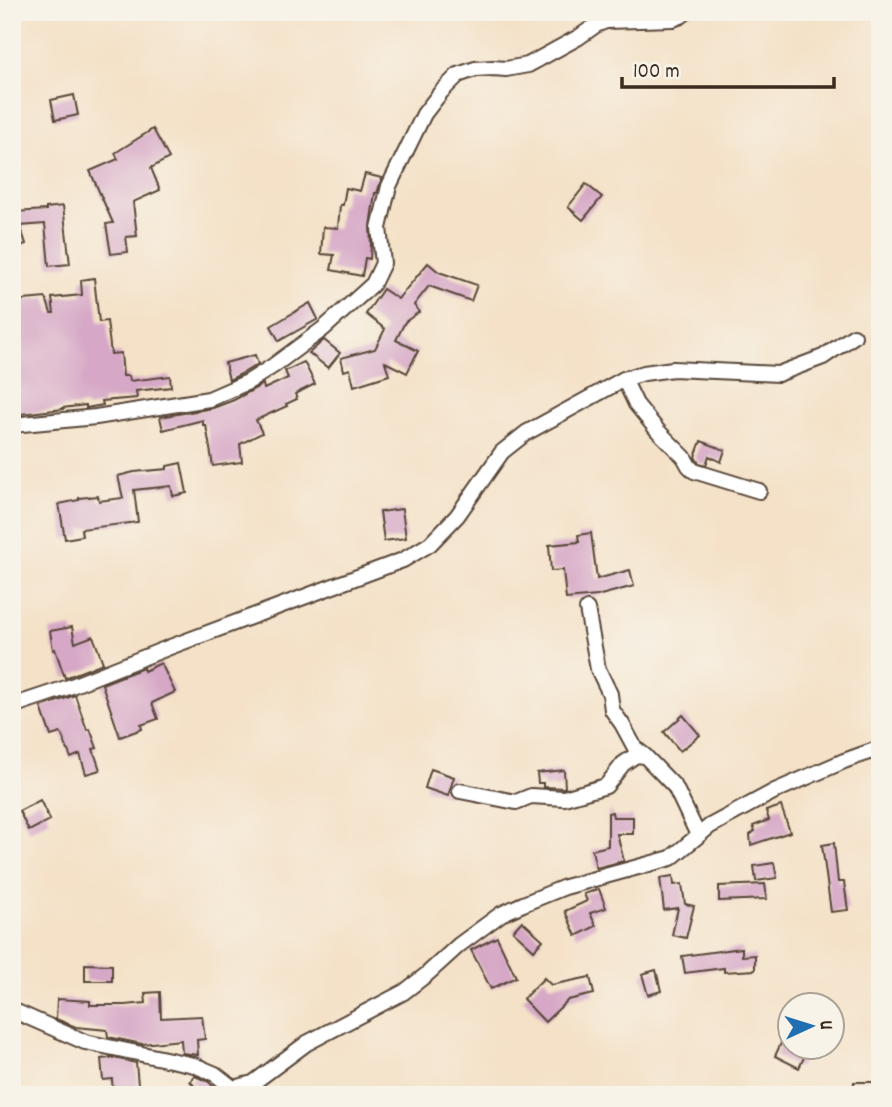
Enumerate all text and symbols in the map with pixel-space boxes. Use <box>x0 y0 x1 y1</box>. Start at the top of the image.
scale bar <box>622 46 834 90</box>
text: 100 m <box>633 58 680 88</box>
north arrow <box>776 992 846 1062</box>
text: U <box>811 1020 838 1031</box>

